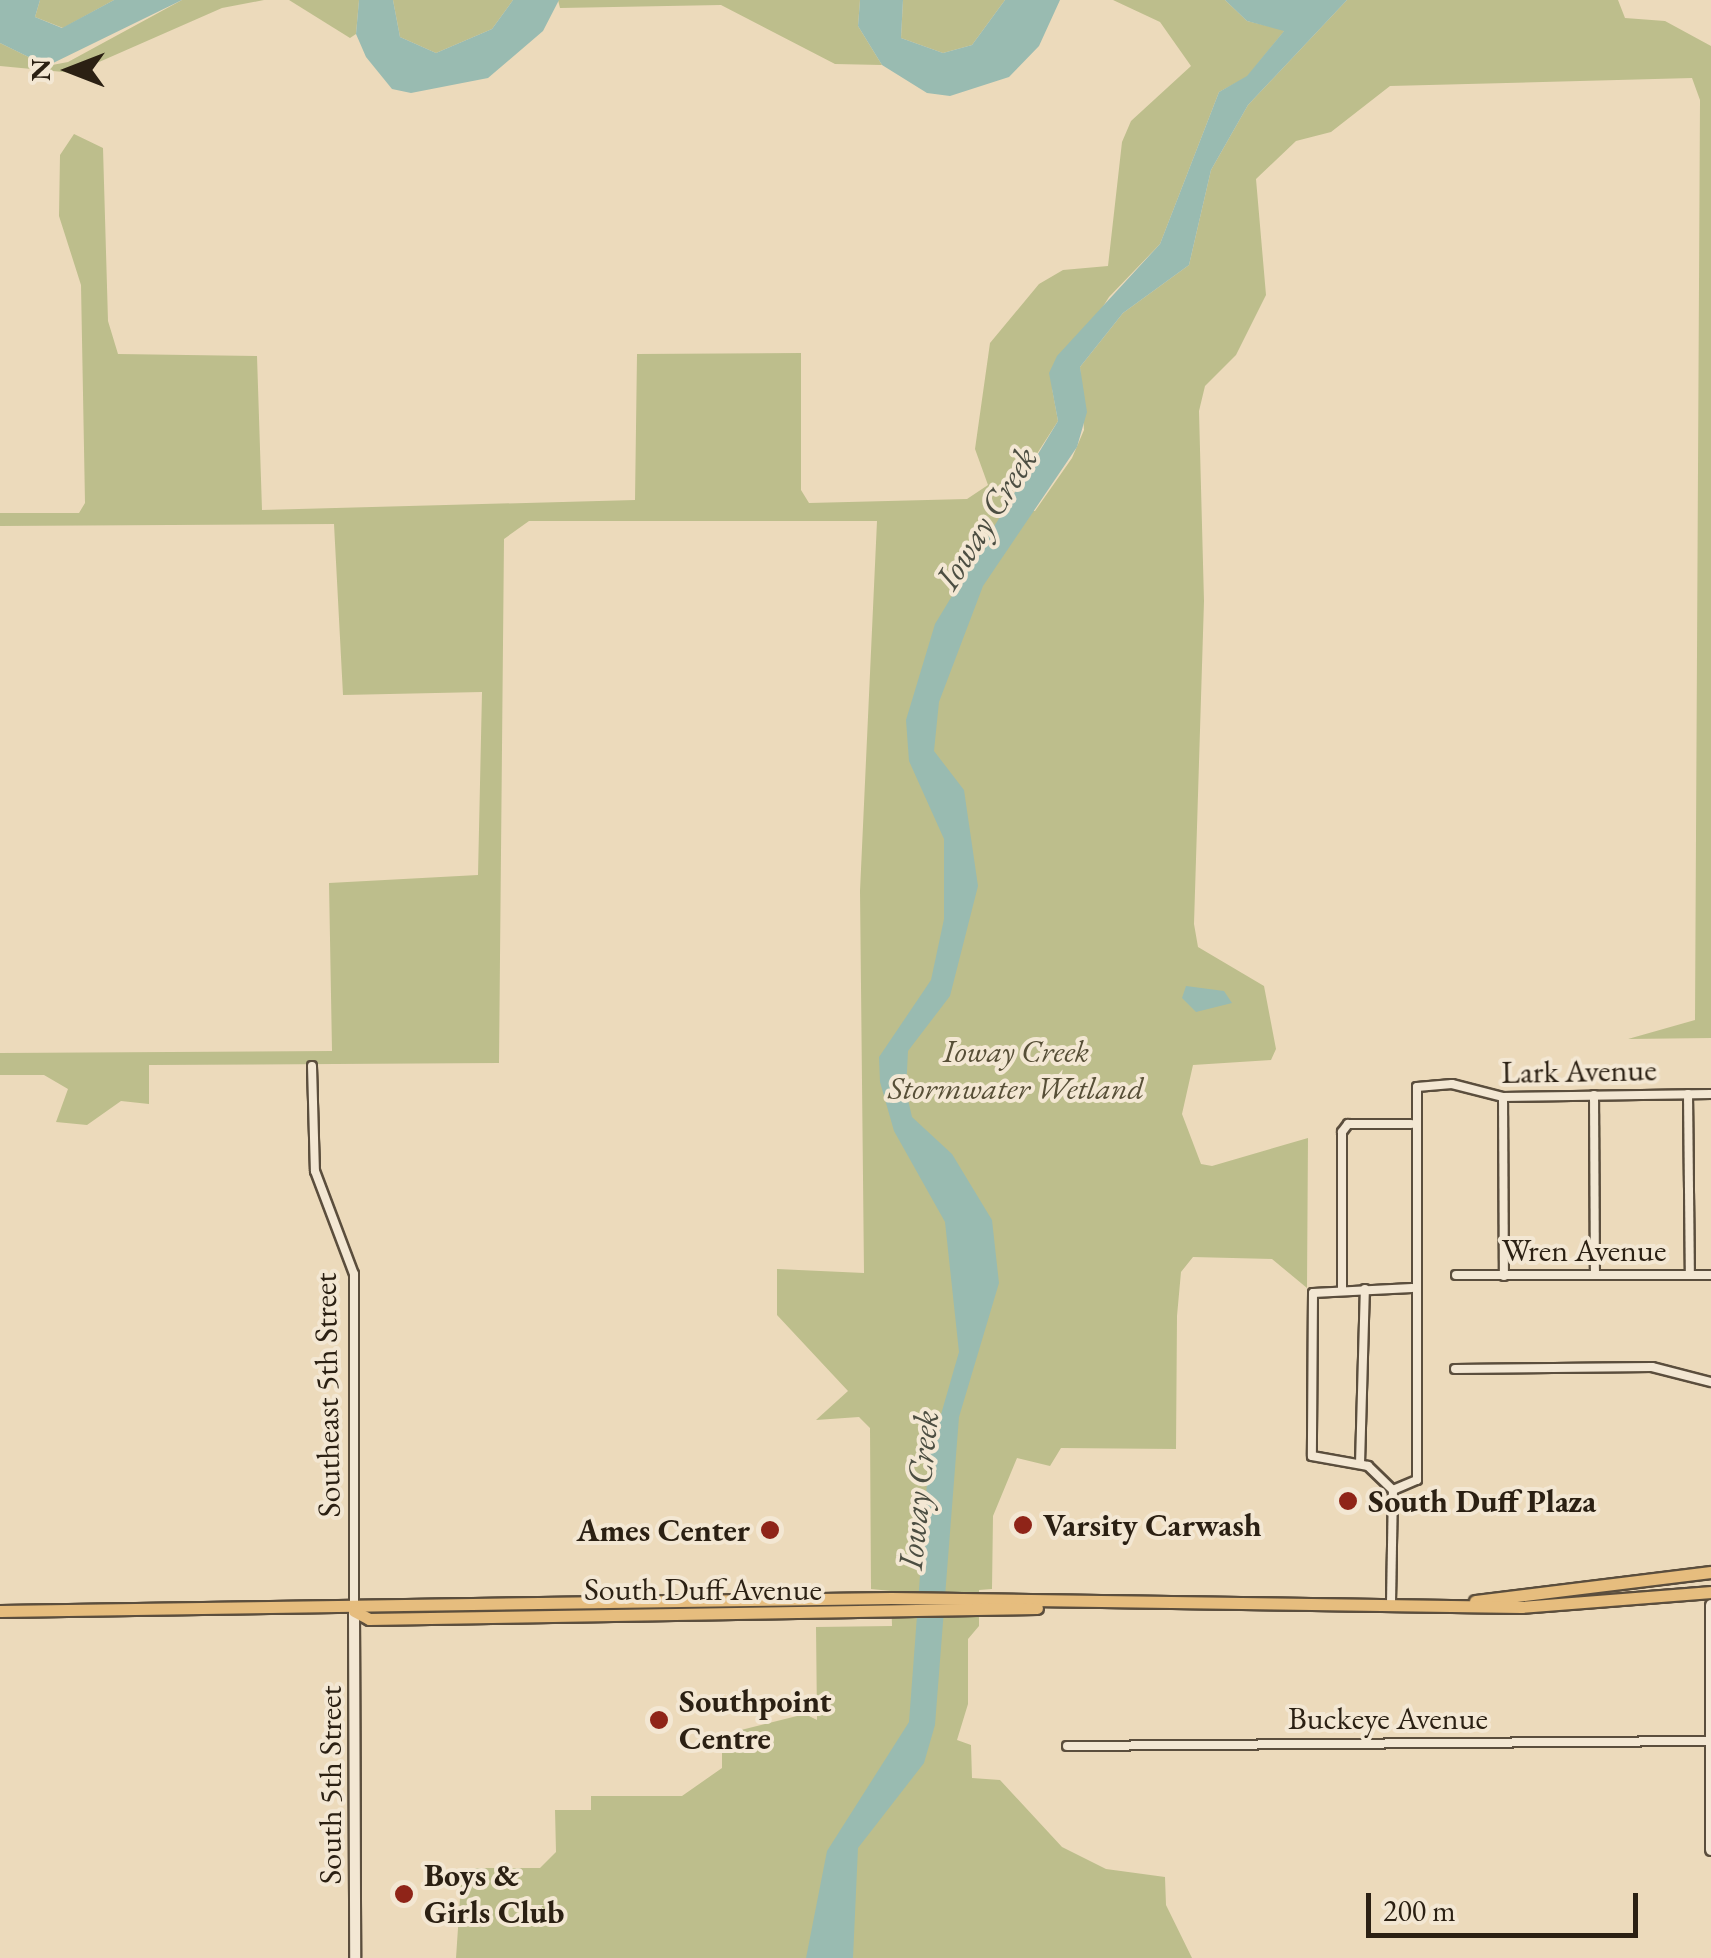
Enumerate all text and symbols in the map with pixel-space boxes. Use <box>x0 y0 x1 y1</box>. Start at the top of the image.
north arrow <box>20 20 120 120</box>
text: N <box>22 59 58 81</box>
water label: Ioway Creek <box>926 439 1046 597</box>
park label: Ioway Creek Stormwater Wetland <box>888 1033 1144 1108</box>
street label: Lark Avenue <box>1501 1050 1657 1092</box>
street label: Wren Avenue <box>1502 1231 1666 1269</box>
street label: Southeast 5th Street <box>306 1272 348 1518</box>
water label: Ioway Creek <box>889 1408 947 1572</box>
place label: South Duff Plaza <box>1368 1482 1596 1520</box>
marker: South Duff Plaza <box>1337 1490 1359 1512</box>
place label: Varsity Carwash <box>1043 1506 1262 1544</box>
place label: Ames Center <box>576 1511 750 1549</box>
marker: Varsity Carwash <box>1012 1514 1034 1536</box>
marker: Ames Center <box>759 1519 781 1541</box>
street label: South Duff Avenue <box>584 1570 822 1608</box>
place label: Southpoint Centre <box>679 1683 832 1758</box>
street label: South 5th Street <box>311 1685 349 1885</box>
street label: Buckeye Avenue <box>1288 1699 1488 1737</box>
marker: Southpoint Centre <box>648 1709 670 1731</box>
place label: Boys & Girls Club <box>424 1857 564 1932</box>
scale bar <box>1371 1873 1644 1935</box>
marker: Boys & Girls Club <box>393 1883 415 1905</box>
text: 200 m <box>1383 1891 1456 1930</box>

